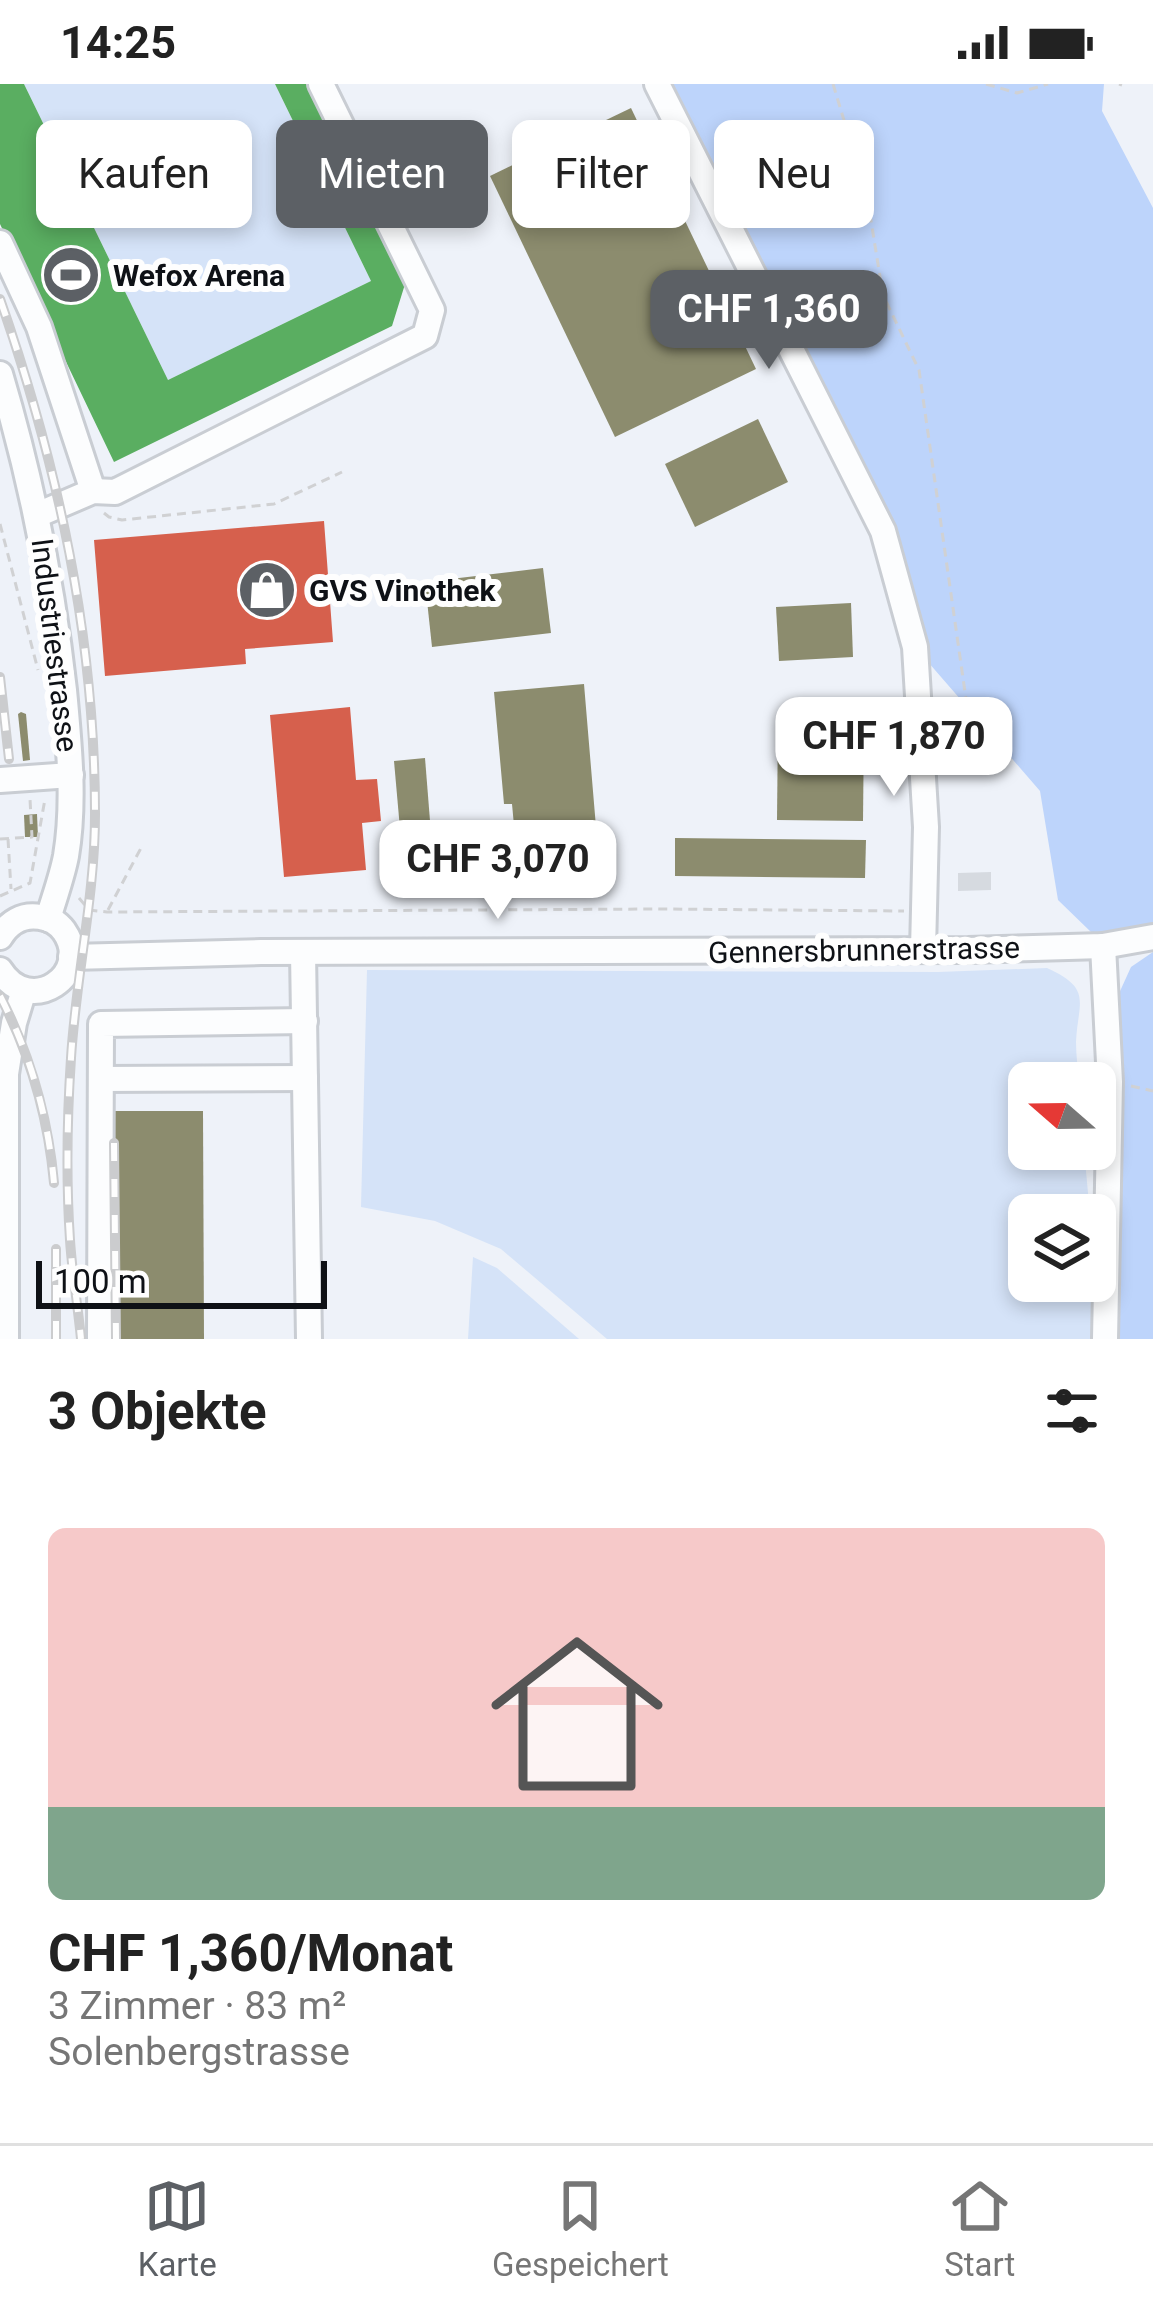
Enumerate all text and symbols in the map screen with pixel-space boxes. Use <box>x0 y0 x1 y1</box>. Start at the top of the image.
text: 14:25 <box>60 16 176 69</box>
chip: Kaufen <box>36 120 252 228</box>
chip: Mieten <box>276 120 488 228</box>
chip: Filter <box>512 120 690 228</box>
chip: Neu <box>714 120 874 228</box>
sports icon: Wefox Arena <box>40 244 102 306</box>
place label: Wefox Arena <box>113 258 285 293</box>
pin: CHF 1,360 <box>632 270 906 372</box>
text: CHF 1,360 <box>677 286 861 332</box>
street label: Industriestrasse <box>25 536 85 754</box>
shop icon: GVS Vinothek <box>236 559 298 621</box>
place label: GVS Vinothek <box>309 573 496 608</box>
pin: CHF 1,870 <box>757 697 1031 799</box>
text: CHF 1,870 <box>802 713 986 759</box>
pin: CHF 3,070 <box>361 820 635 922</box>
text: CHF 3,070 <box>406 836 590 882</box>
street label: Gennersbrunnerstrasse <box>708 930 1020 970</box>
north arrow <box>1008 1062 1116 1170</box>
map controls <box>1008 1062 1116 1302</box>
button: layers <box>1008 1194 1116 1302</box>
scale bar <box>36 1255 327 1308</box>
text: 100 m <box>54 1262 147 1301</box>
icon: filters <box>1039 1378 1105 1444</box>
text: 3 Objekte <box>48 1382 267 1441</box>
icon: home <box>469 1606 685 1822</box>
text: CHF 1,360/Monat <box>48 1924 453 1983</box>
text: 3 Zimmer · 83 m² <box>48 1983 346 2029</box>
text: Solenbergstrasse <box>48 2029 350 2075</box>
tab: Karte <box>138 2173 217 2284</box>
tab: Gespeichert <box>492 2173 669 2284</box>
tab: Start <box>944 2173 1015 2284</box>

